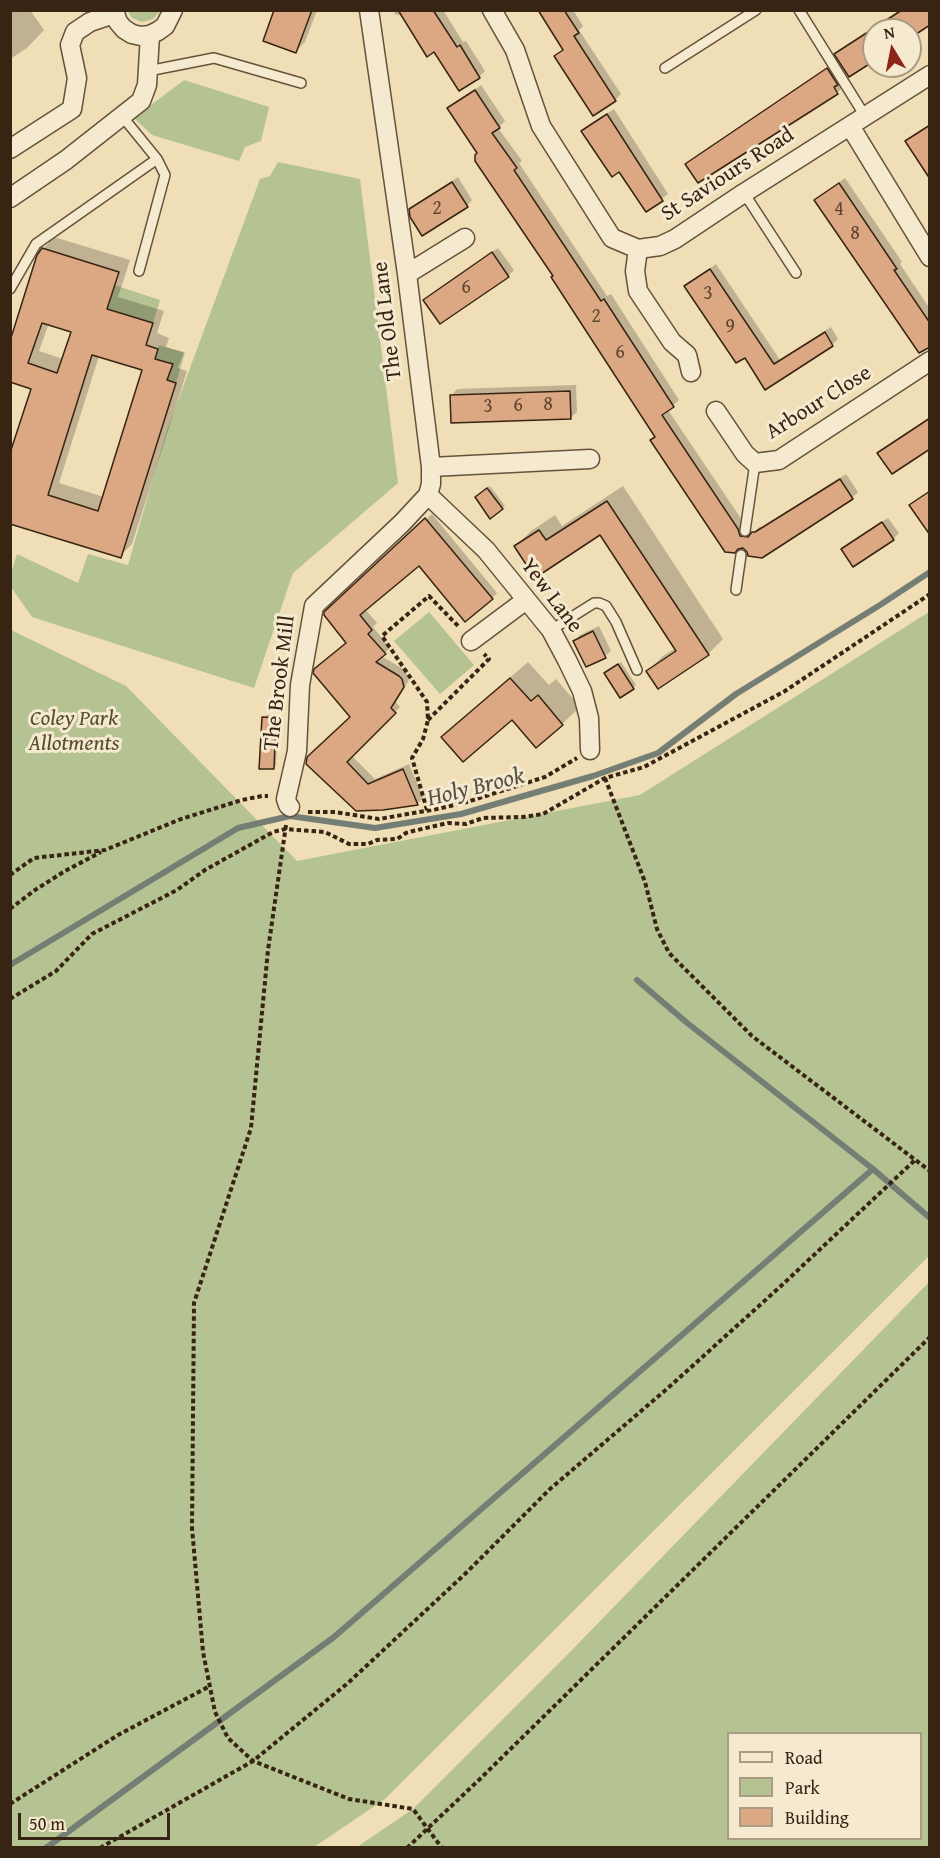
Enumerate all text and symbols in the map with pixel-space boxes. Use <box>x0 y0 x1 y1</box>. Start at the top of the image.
north arrow <box>862 18 922 78</box>
text: N <box>882 19 897 45</box>
street label: St Saviours Road <box>657 122 799 228</box>
house number: 2 <box>432 197 442 221</box>
house number: 4 <box>834 198 844 222</box>
house number: 8 <box>850 222 860 246</box>
street label: The Old Lane <box>368 260 408 382</box>
house number: 6 <box>461 276 471 300</box>
house number: 3 <box>703 282 713 306</box>
house number: 2 <box>591 305 601 329</box>
house number: 9 <box>725 315 735 339</box>
house number: 6 <box>615 341 625 365</box>
street label: Arbour Close <box>761 360 877 446</box>
house number: 8 <box>543 393 553 417</box>
house number: 6 <box>513 394 523 418</box>
house number: 3 <box>483 395 493 419</box>
street label: Yew Lane <box>514 554 588 638</box>
street label: The Brook Mill <box>259 614 301 752</box>
park label: Coley Park Allotments <box>29 706 119 758</box>
water label: Holy Brook <box>424 762 528 814</box>
legend <box>727 1732 922 1840</box>
text: Road <box>785 1744 823 1771</box>
text: Park <box>785 1774 820 1801</box>
scale bar <box>21 1801 172 1839</box>
text: Building <box>785 1804 849 1831</box>
text: 50 m <box>29 1810 65 1837</box>

